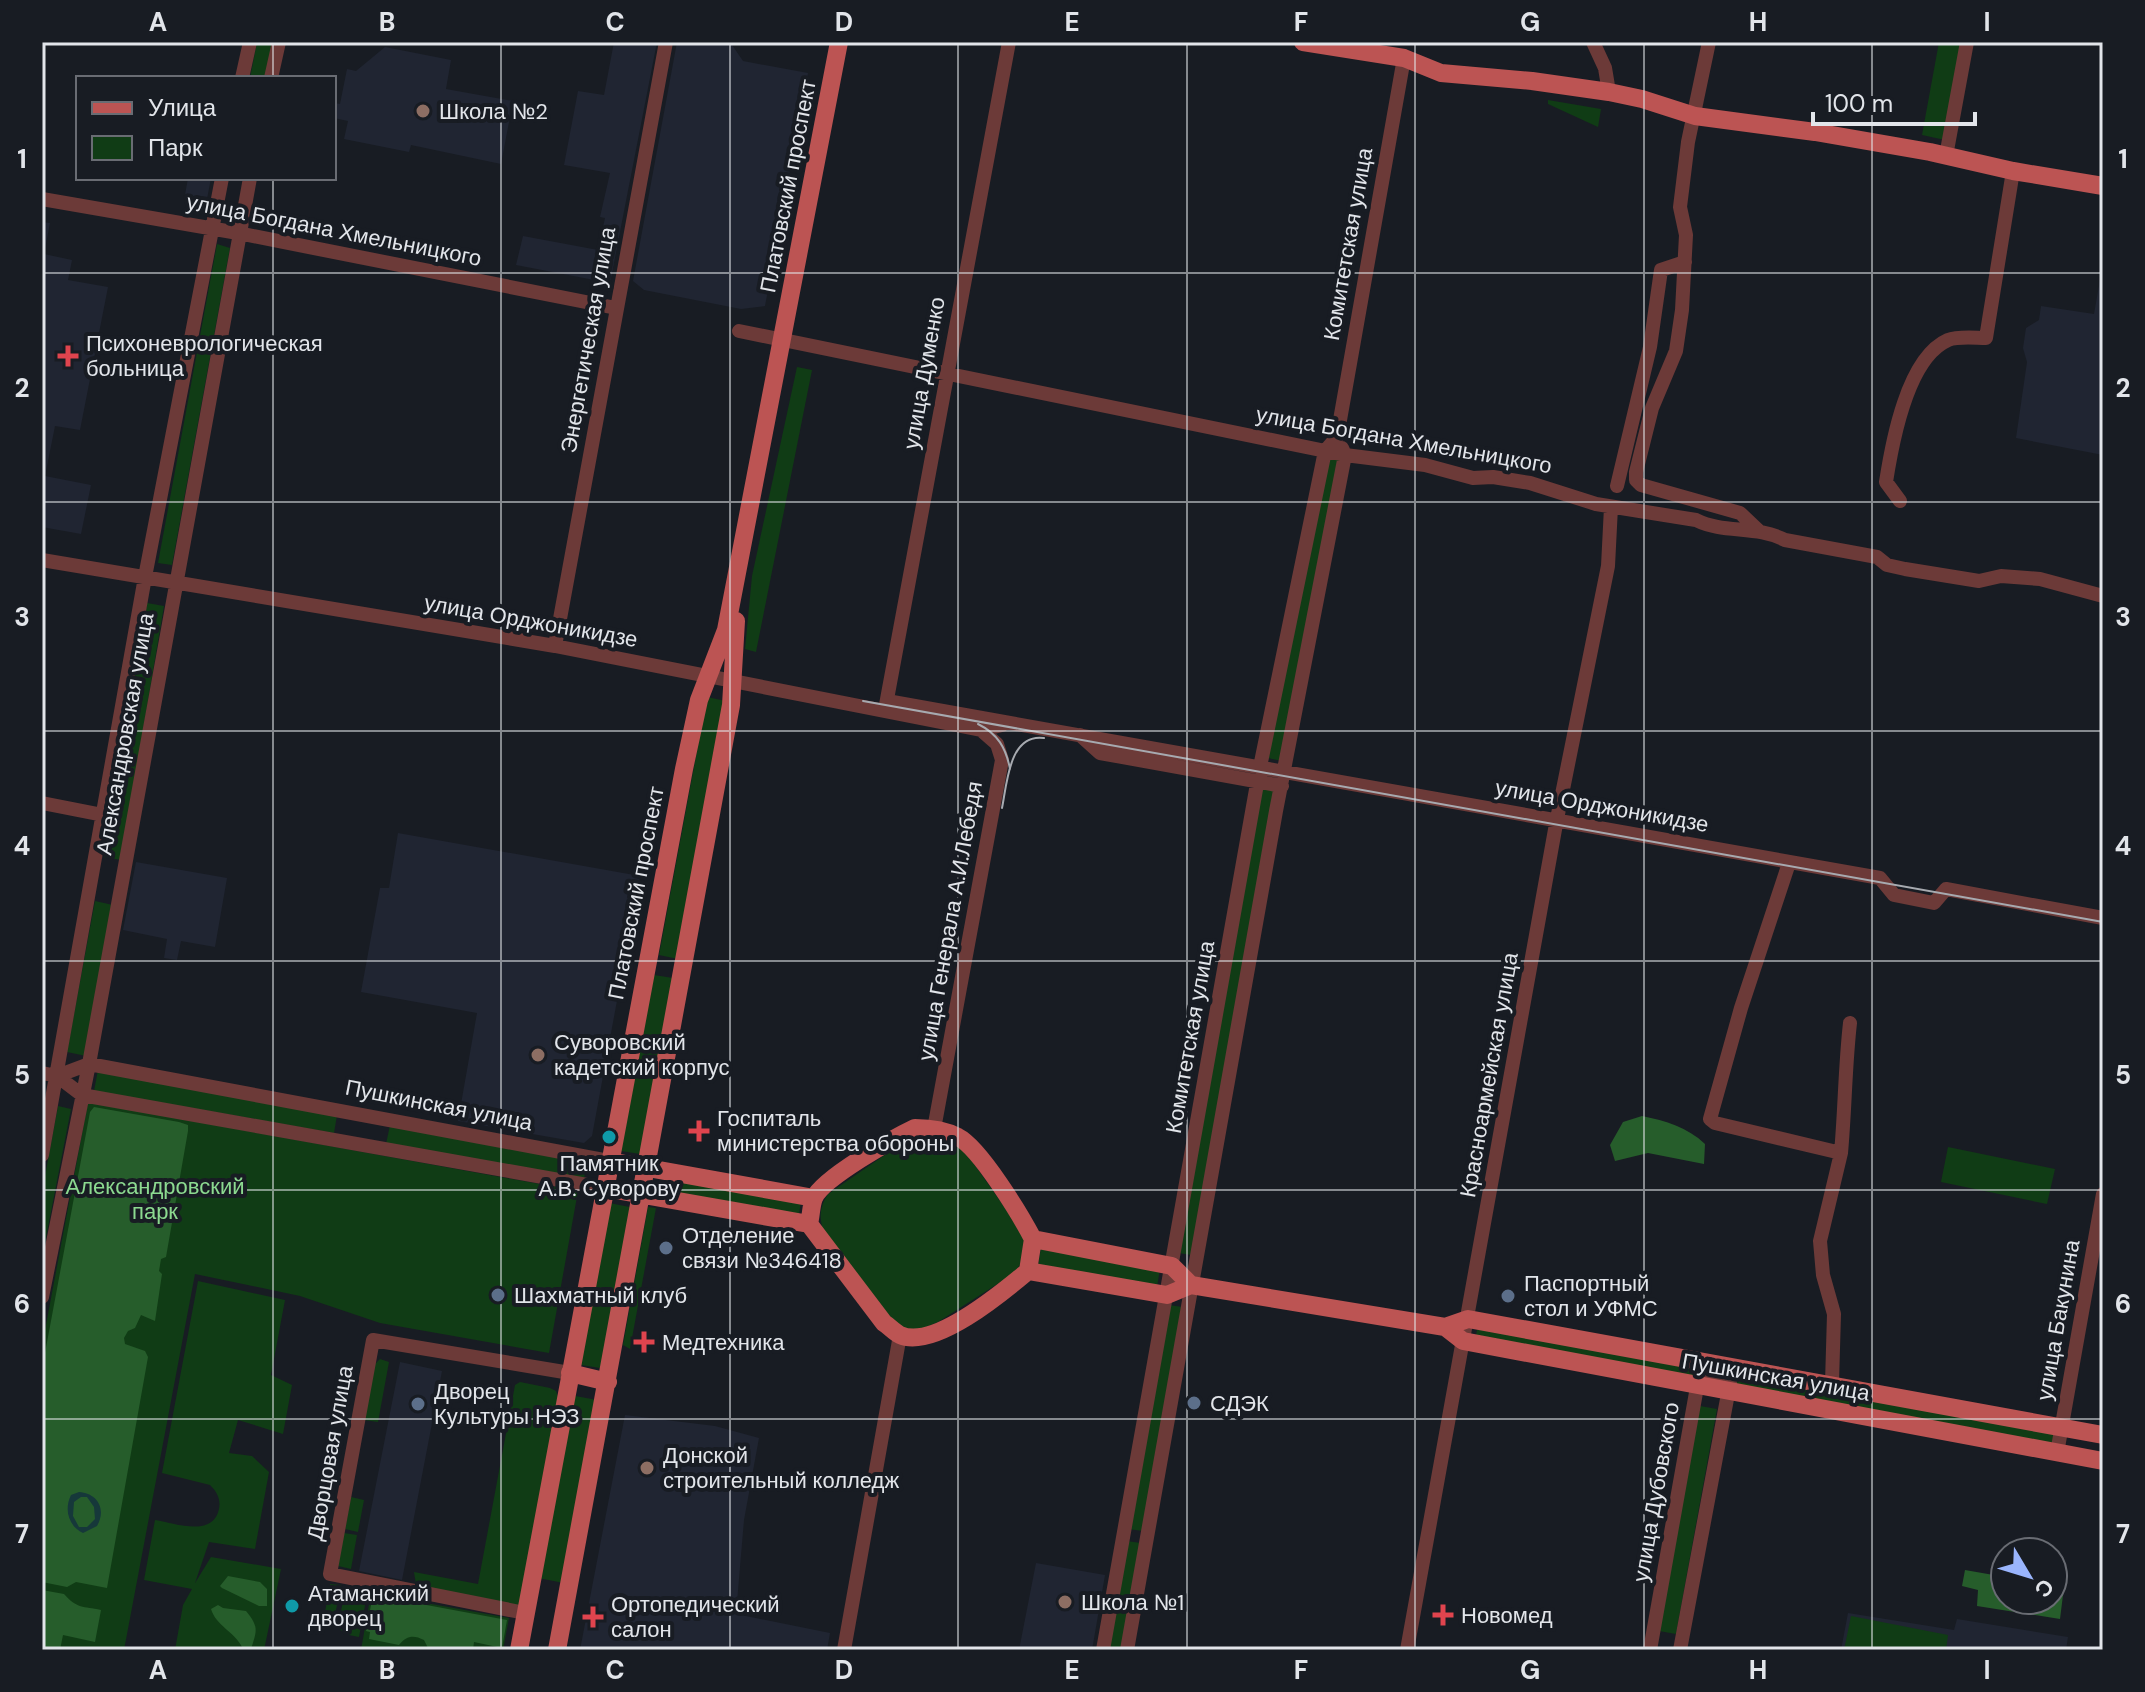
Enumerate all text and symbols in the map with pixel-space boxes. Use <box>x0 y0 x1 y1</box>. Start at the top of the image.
text: A <box>149 5 167 39</box>
text: B <box>379 5 395 39</box>
text: C <box>605 5 625 39</box>
text: D <box>835 5 853 39</box>
text: E <box>1064 5 1080 39</box>
text: F <box>1294 5 1308 39</box>
text: G <box>1520 5 1540 39</box>
text: H <box>1749 5 1767 39</box>
text: I <box>1983 5 1991 39</box>
legend <box>76 76 336 180</box>
scale bar <box>1813 76 1975 126</box>
street label: Платовский проспект <box>753 77 823 295</box>
text: 100 m <box>1825 88 1893 119</box>
text: Улица <box>148 92 217 123</box>
place label: Школа №2 <box>439 97 548 126</box>
marker: Школа №2 <box>414 102 432 120</box>
text: Парк <box>148 132 203 163</box>
text: 1 <box>17 142 27 176</box>
text: 1 <box>2118 142 2128 176</box>
street label: Комитетская улица <box>1317 145 1379 343</box>
street label: улица Богдана Хмельницкого <box>184 187 484 273</box>
street label: Энергетическая улица <box>554 224 622 455</box>
street label: улица Думенко <box>896 295 952 451</box>
place label: Психоневрологическая больница <box>86 329 323 383</box>
marker: Психоневрологическая больница <box>57 345 79 367</box>
text: 2 <box>14 371 30 405</box>
text: 2 <box>2115 371 2131 405</box>
street label: улица Богдана Хмельницкого <box>1254 400 1554 480</box>
street label: улица Орджоникидзе <box>422 588 640 654</box>
text: 3 <box>14 600 30 634</box>
text: 3 <box>2115 600 2131 634</box>
street label: Александровская улица <box>89 610 161 857</box>
street label: улица Орджоникидзе <box>1493 773 1711 839</box>
street label: улица Генерала А.И.Лебедя <box>911 779 989 1063</box>
street label: Платовский проспект <box>601 784 671 1002</box>
text: 4 <box>14 829 30 863</box>
text: 4 <box>2115 829 2131 863</box>
street label: Комитетская улица <box>1159 938 1221 1136</box>
street label: Красноармейская улица <box>1453 949 1525 1200</box>
place label: Суворовский кадетский корпус <box>554 1028 730 1082</box>
marker: Суворовский кадетский корпус <box>529 1046 547 1064</box>
text: 5 <box>14 1058 30 1092</box>
text: 5 <box>2115 1058 2131 1092</box>
street label: Пушкинская улица <box>343 1073 536 1138</box>
place label: Госпиталь министерства обороны <box>717 1104 954 1158</box>
marker: Госпиталь министерства обороны <box>688 1120 710 1142</box>
marker: Памятник А.В. Суворову <box>600 1128 618 1146</box>
place label: Памятник А.В. Суворову <box>538 1149 680 1203</box>
park label: Александровский парк <box>66 1172 244 1226</box>
place label: Отделение связи №346418 <box>682 1221 842 1275</box>
street label: улица Бакунина <box>2030 1237 2087 1403</box>
marker: Отделение связи №346418 <box>657 1239 675 1257</box>
place label: Паспортный стол и УФМС <box>1524 1269 1658 1323</box>
place label: Шахматный клуб <box>514 1281 687 1310</box>
marker: Шахматный клуб <box>489 1286 507 1304</box>
text: 6 <box>14 1287 30 1321</box>
marker: Паспортный стол и УФМС <box>1499 1287 1517 1305</box>
text: 6 <box>2115 1287 2131 1321</box>
place label: Медтехника <box>662 1328 785 1357</box>
marker: Медтехника <box>633 1331 655 1353</box>
street label: Пушкинская улица <box>1680 1346 1873 1408</box>
street label: Дворцовая улица <box>300 1362 360 1543</box>
place label: Дворец Культуры НЭЗ <box>434 1377 580 1431</box>
place label: СДЭК <box>1210 1389 1269 1418</box>
marker: СДЭК <box>1185 1394 1203 1412</box>
marker: Дворец Культуры НЭЗ <box>409 1395 427 1413</box>
street label: улица Дубовского <box>1626 1400 1686 1584</box>
place label: Донской строительный колледж <box>663 1441 899 1495</box>
marker: Донской строительный колледж <box>638 1459 656 1477</box>
text: 7 <box>15 1517 29 1551</box>
text: 7 <box>2116 1517 2130 1551</box>
north arrow <box>1989 1536 2069 1616</box>
text: С <box>2028 1573 2061 1603</box>
place label: Атаманский дворец <box>308 1579 429 1633</box>
place label: Школа №1 <box>1081 1588 1184 1617</box>
place label: Ортопедический салон <box>611 1590 780 1644</box>
marker: Школа №1 <box>1056 1593 1074 1611</box>
marker: Атаманский дворец <box>283 1597 301 1615</box>
place label: Новомед <box>1461 1601 1553 1630</box>
marker: Новомед <box>1432 1604 1454 1626</box>
marker: Ортопедический салон <box>582 1606 604 1628</box>
text: A <box>149 1653 167 1687</box>
text: B <box>379 1653 395 1687</box>
text: C <box>605 1653 625 1687</box>
text: D <box>835 1653 853 1687</box>
text: E <box>1064 1653 1080 1687</box>
text: F <box>1294 1653 1308 1687</box>
text: G <box>1520 1653 1540 1687</box>
text: H <box>1749 1653 1767 1687</box>
text: I <box>1983 1653 1991 1687</box>

